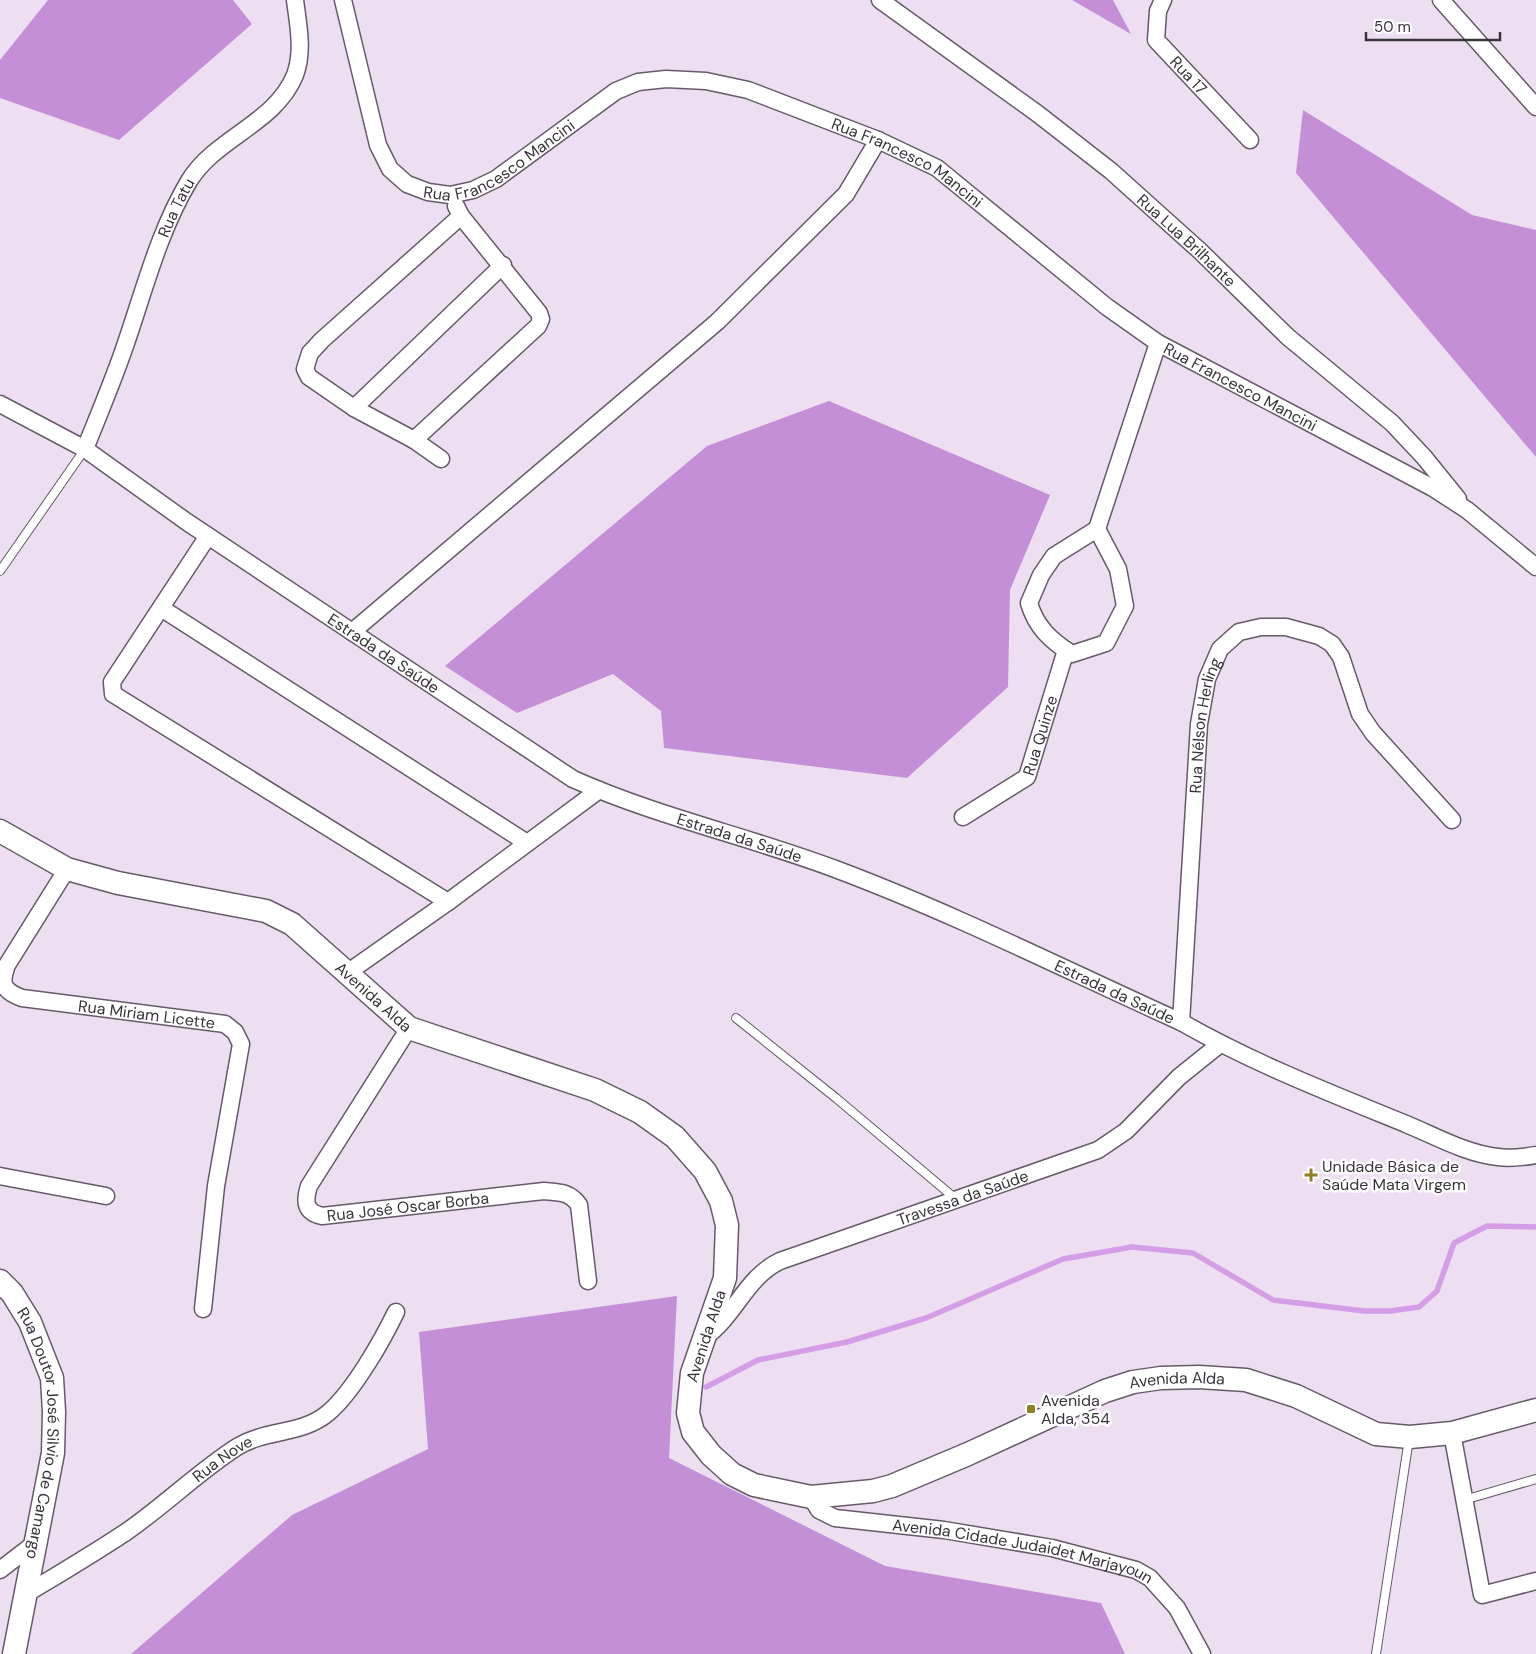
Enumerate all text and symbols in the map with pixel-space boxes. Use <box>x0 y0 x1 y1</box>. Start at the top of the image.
scale bar <box>1366 10 1500 42</box>
text: 50 m <box>1374 17 1411 37</box>
street label: Rua 17 <box>1166 51 1212 99</box>
street label: Rua Francesco Mancini <box>829 113 987 212</box>
street label: Rua Francesco Mancini <box>422 114 579 206</box>
street label: Rua Tatu <box>153 174 199 240</box>
street label: Rua Lua Brilhante <box>1133 189 1241 291</box>
street label: Rua Francesco Mancini <box>1160 337 1321 436</box>
street label: Estrada da Saúde <box>324 608 444 698</box>
street label: Rua Nélson Herling <box>1184 654 1226 794</box>
street label: Rua Quinze <box>1018 693 1062 778</box>
street label: Estrada da Saúde <box>674 808 805 867</box>
street label: Estrada da Saúde <box>1051 955 1178 1028</box>
street label: Avenida Alda <box>331 957 417 1036</box>
street label: Rua Miriam Licette <box>77 995 216 1033</box>
place label: Unidade Básica de Saúde Mata Virgem <box>1322 1156 1466 1195</box>
street label: Travessa da Saúde <box>894 1165 1031 1230</box>
marker: Unidade Básica de Saúde Mata Virgem <box>1304 1168 1318 1182</box>
street label: Rua José Oscar Borba <box>326 1187 490 1226</box>
street label: Avenida Alda <box>681 1287 731 1385</box>
street label: Rua Doutor José Silvio de Camargo <box>13 1303 65 1561</box>
street label: Avenida Alda <box>1128 1366 1225 1393</box>
place label: Avenida Alda, 354 <box>1041 1390 1110 1429</box>
marker: Avenida Alda, 354 <box>1025 1403 1037 1415</box>
street label: Rua Nove <box>188 1430 255 1487</box>
street label: Avenida Cidade Judaidet Marjayoun <box>891 1514 1157 1588</box>

